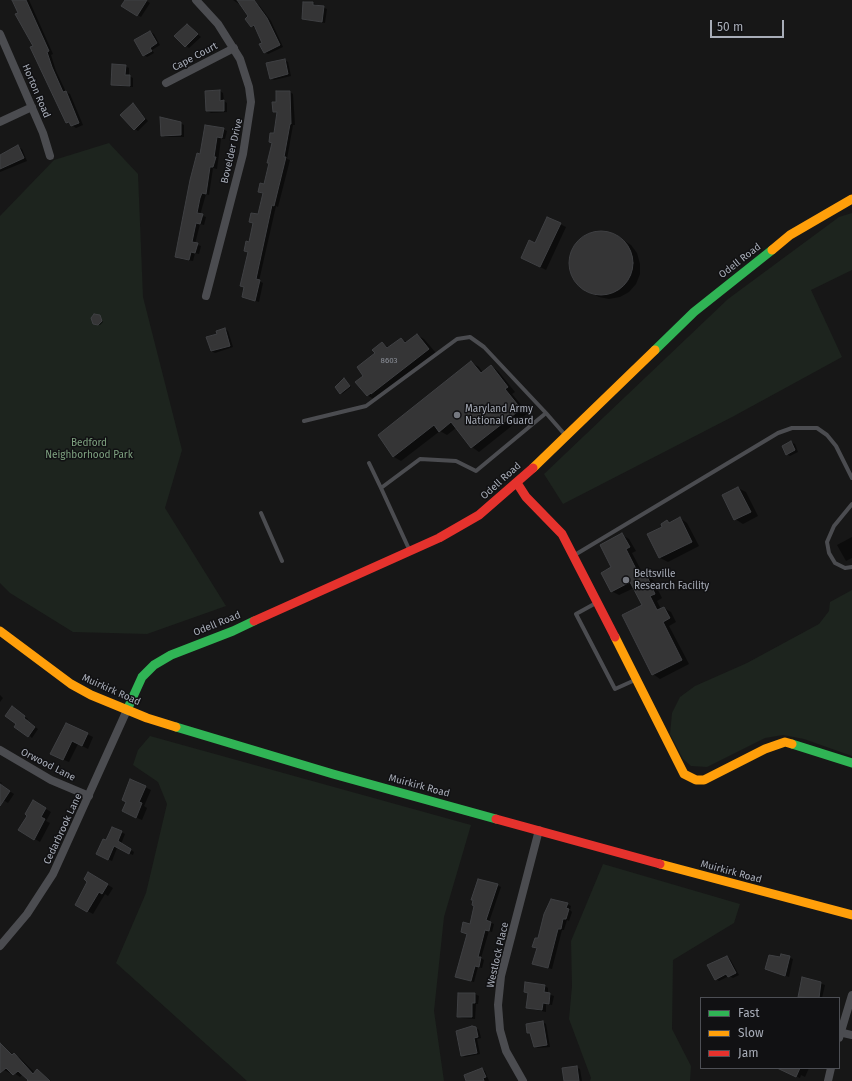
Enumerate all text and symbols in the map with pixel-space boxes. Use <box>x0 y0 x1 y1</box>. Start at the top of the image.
scale bar <box>712 12 786 38</box>
text: 50 m <box>717 20 743 34</box>
street label: Cape Court <box>170 40 220 74</box>
street label: Horton Road <box>19 62 53 120</box>
street label: Bovelder Drive <box>219 117 245 185</box>
street label: Odell Road <box>717 241 763 281</box>
house number: 8603 <box>380 356 398 366</box>
place label: Maryland Army National Guard <box>465 403 533 426</box>
marker: Maryland Army National Guard <box>452 410 462 420</box>
park label: Bedford Neighborhood Park <box>45 437 133 460</box>
street label: Odell Road <box>478 460 524 502</box>
place label: Beltsville Research Facility <box>634 568 709 592</box>
marker: Beltsville Research Facility <box>621 575 631 585</box>
street label: Odell Road <box>192 609 242 639</box>
street label: Muirkirk Road <box>80 672 142 708</box>
street label: Orwood Lane <box>19 746 77 784</box>
street label: Muirkirk Road <box>387 772 451 800</box>
street label: Cedarbrook Lane <box>41 792 85 866</box>
street label: Muirkirk Road <box>699 858 763 886</box>
street label: Westlock Place <box>485 921 511 989</box>
legend <box>700 997 840 1069</box>
text: Fast <box>738 1006 760 1020</box>
text: Slow <box>738 1026 764 1040</box>
text: Jam <box>738 1046 758 1060</box>

